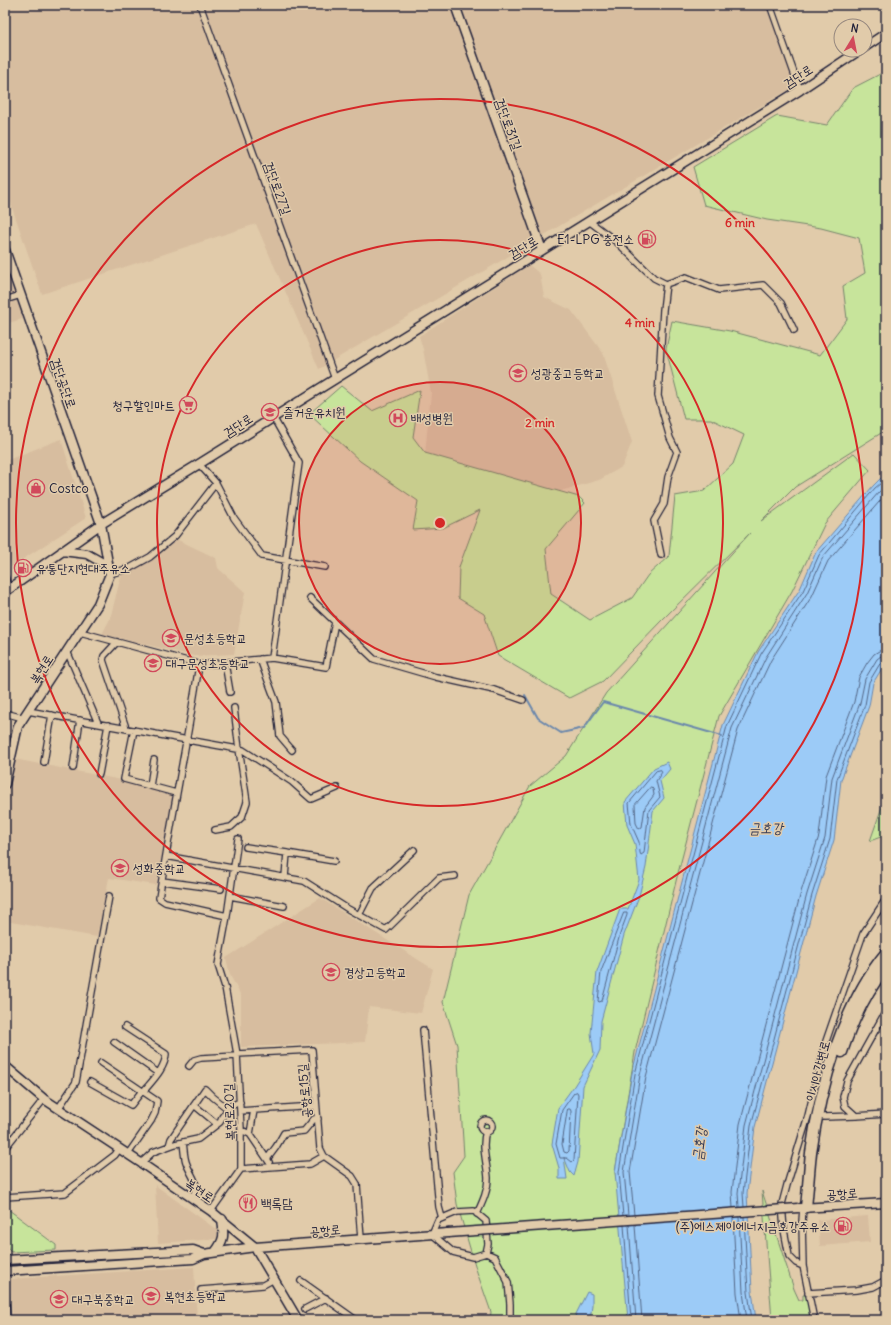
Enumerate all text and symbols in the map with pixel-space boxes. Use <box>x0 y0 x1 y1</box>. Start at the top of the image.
north arrow <box>833 18 873 58</box>
text: N <box>850 21 860 36</box>
street label: 검단로 <box>780 61 816 92</box>
street label: 검단로31길 <box>491 96 526 153</box>
street label: 검단로27길 <box>260 159 295 217</box>
text: 6 min <box>725 215 755 230</box>
fuel station icon: E1-LPG 충전소 <box>637 229 657 249</box>
place label: E1-LPG 충전소 <box>557 231 634 248</box>
street label: 검단로 <box>505 232 541 263</box>
text: 4 min <box>625 315 655 330</box>
street label: 검단공단로 <box>47 356 80 411</box>
school or university icon: 성광중고등학교 <box>508 363 528 383</box>
place label: 성광중고등학교 <box>531 365 604 382</box>
supermarket icon: 청구할인마트 <box>178 395 198 415</box>
place label: 청구할인마트 <box>112 397 175 414</box>
school or university icon: 즐거운유치원 <box>260 402 280 422</box>
place label: 즐거운유치원 <box>283 404 346 421</box>
hospital icon: 배성병원 <box>388 408 408 428</box>
street label: 검단로 <box>220 410 256 441</box>
place label: 배성병원 <box>411 410 453 427</box>
text: 2 min <box>525 415 555 430</box>
shop icon: Costco <box>26 478 46 498</box>
place label: Costco <box>49 480 89 497</box>
centre of rings <box>433 516 447 530</box>
fuel station icon: 유통단지현대주유소 <box>13 558 33 578</box>
place label: 유통단지현대주유소 <box>36 560 130 577</box>
school or university icon: 문성초등학교 <box>161 628 181 648</box>
place label: 문성초등학교 <box>184 630 247 647</box>
street label: 복현로 <box>26 651 57 687</box>
school or university icon: 대구문성초등학교 <box>143 653 163 673</box>
place label: 대구문성초등학교 <box>166 655 250 672</box>
water label: 금호강 <box>749 819 785 837</box>
school or university icon: 성화중학교 <box>110 858 130 878</box>
place label: 성화중학교 <box>133 860 185 877</box>
school or university icon: 경상고등학교 <box>321 962 341 982</box>
place label: 경상고등학교 <box>344 964 407 981</box>
street label: 이시아강변로 <box>801 1039 834 1104</box>
street label: 공항로15길 <box>294 1063 315 1119</box>
street label: 복현로20길 <box>220 1083 239 1141</box>
water label: 금호강 <box>688 1124 710 1162</box>
street label: 복현로 <box>182 1175 217 1206</box>
street label: 공항로 <box>826 1184 858 1203</box>
restaurant icon: 백록담 <box>238 1193 258 1213</box>
place label: 백록담 <box>261 1195 293 1212</box>
fuel station icon: (주)에스제이에너지금호강주유소 <box>833 1216 853 1236</box>
place label: (주)에스제이에너지금호강주유소 <box>676 1218 830 1235</box>
street label: 공항로 <box>309 1221 341 1240</box>
school or university icon: 복현초등학교 <box>141 1286 161 1306</box>
place label: 복현초등학교 <box>164 1288 227 1305</box>
school or university icon: 대구북중학교 <box>49 1289 69 1309</box>
place label: 대구북중학교 <box>72 1291 135 1308</box>

